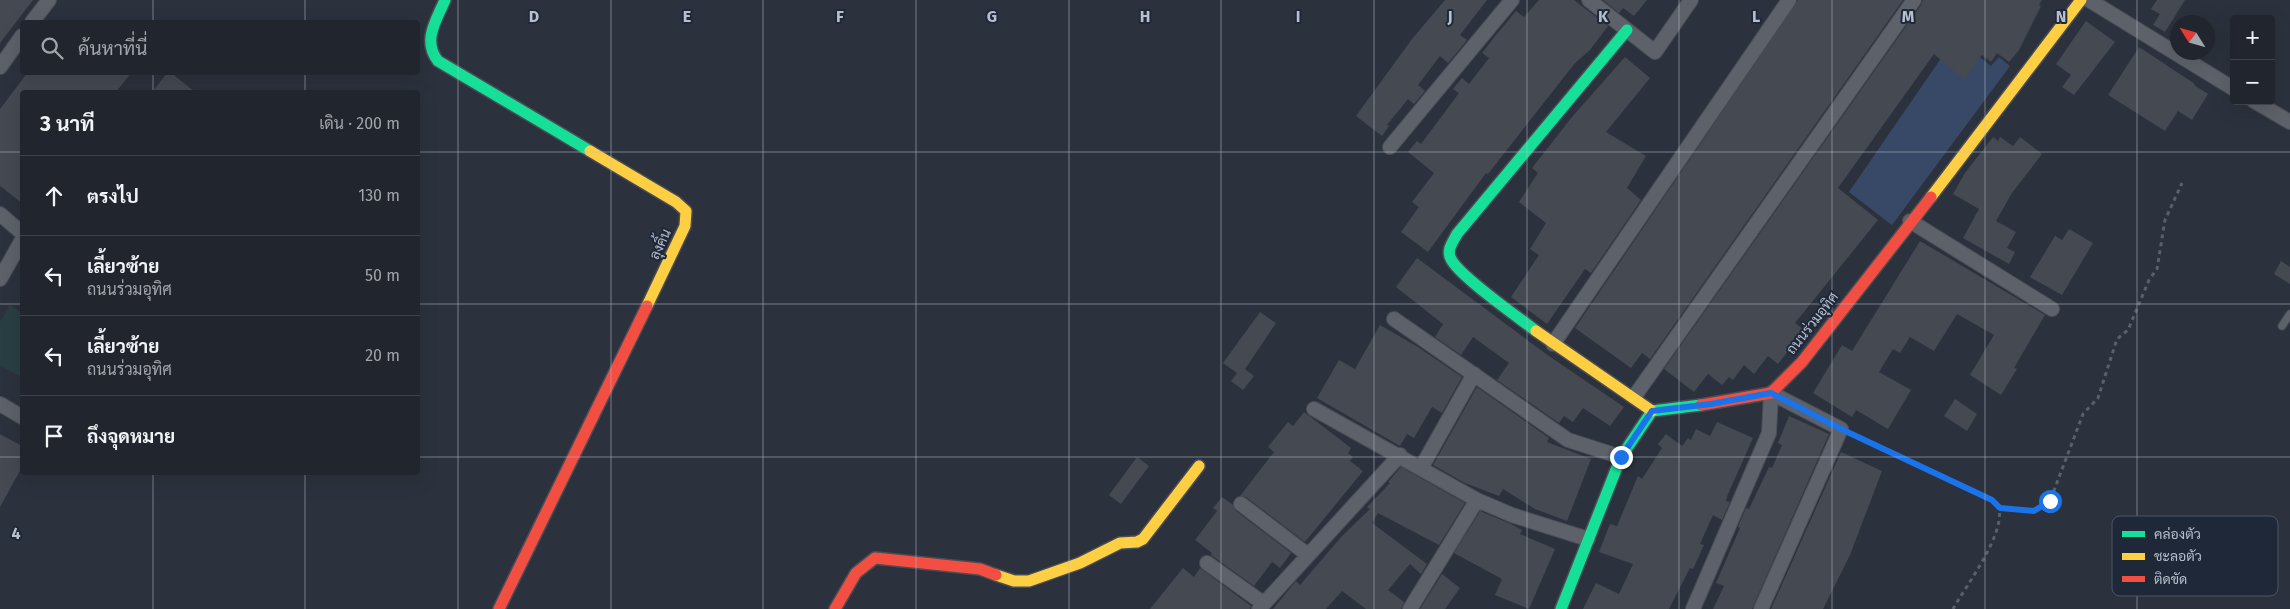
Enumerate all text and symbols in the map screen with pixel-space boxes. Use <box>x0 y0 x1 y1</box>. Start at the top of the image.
text: D <box>529 7 539 26</box>
text: E <box>683 7 691 26</box>
text: F <box>836 7 844 26</box>
text: G <box>987 7 997 26</box>
text: H <box>1140 7 1150 26</box>
text: I <box>1296 7 1300 26</box>
text: J <box>1446 7 1453 26</box>
text: K <box>1598 7 1609 26</box>
text: L <box>1752 7 1760 26</box>
text: M <box>1902 7 1915 26</box>
text: N <box>2056 7 2066 26</box>
north arrow <box>2170 15 2215 60</box>
map controls <box>2230 15 2275 105</box>
button: + <box>2230 15 2275 60</box>
search box <box>20 20 420 75</box>
icon: search <box>38 34 66 62</box>
text: ค้นหาที่นี่ <box>78 37 147 60</box>
button: − <box>2230 60 2275 105</box>
text: 3 นาที <box>40 111 95 137</box>
text: เดิน · 200 m <box>319 114 400 133</box>
icon: ahead <box>40 182 68 210</box>
text: ตรงไป <box>87 185 139 208</box>
text: 130 m <box>358 186 400 205</box>
street label: ลุงคิ้น <box>643 225 676 263</box>
text: เลี้ยวซ้าย <box>87 255 159 278</box>
icon: left <box>40 262 68 290</box>
text: 50 m <box>365 266 400 285</box>
text: ถนนร่วมอุทิศ <box>87 280 172 299</box>
street label: ถนนร่วมอุทิศ <box>1783 289 1843 358</box>
text: เลี้ยวซ้าย <box>87 335 159 358</box>
icon: left <box>40 342 68 370</box>
text: 20 m <box>365 346 400 365</box>
text: ถนนร่วมอุทิศ <box>87 360 172 379</box>
icon: arrive <box>40 422 68 450</box>
text: ถึงจุดหมาย <box>87 425 175 448</box>
route end <box>1610 446 1633 469</box>
route start <box>2039 490 2062 513</box>
legend <box>2112 516 2278 596</box>
text: 4 <box>11 524 21 543</box>
text: คล่องตัว <box>2154 526 2201 543</box>
text: ชะลอตัว <box>2154 548 2202 565</box>
text: ติดขัด <box>2154 571 2187 588</box>

